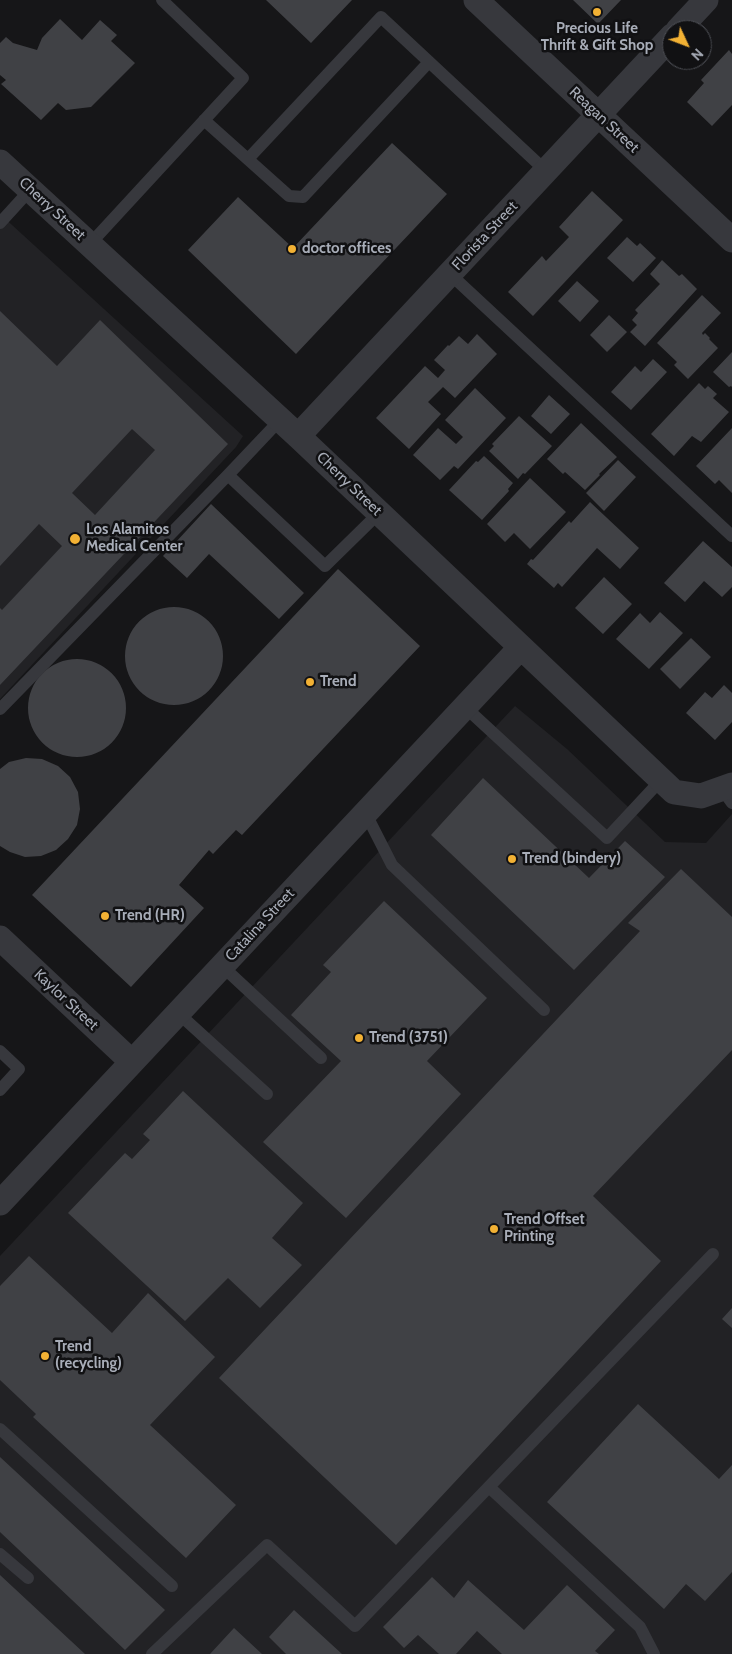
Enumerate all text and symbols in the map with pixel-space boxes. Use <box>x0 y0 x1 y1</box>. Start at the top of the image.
marker: Precious Life Thrift & Gift Shop <box>591 6 603 18</box>
place label: Precious Life Thrift & Gift Shop <box>541 20 653 55</box>
north arrow <box>662 20 712 70</box>
text: N <box>687 45 707 64</box>
street label: Reagan Street <box>565 83 643 157</box>
street label: Cherry Street <box>15 174 89 244</box>
street label: Florista Street <box>448 198 522 274</box>
place label: doctor offices <box>302 240 391 258</box>
marker: doctor offices <box>286 243 298 255</box>
street label: Cherry Street <box>313 448 385 520</box>
place label: Los Alamitos Medical Center <box>86 521 183 556</box>
marker: Los Alamitos Medical Center <box>68 532 82 546</box>
place label: Trend <box>320 673 356 691</box>
marker: Trend <box>304 676 316 688</box>
place label: Trend (bindery) <box>522 850 621 868</box>
marker: Trend (bindery) <box>506 853 518 865</box>
street label: Catalina Street <box>222 885 298 965</box>
place label: Trend (HR) <box>115 907 185 925</box>
marker: Trend (HR) <box>99 910 111 922</box>
street label: Kaylor Street <box>30 966 102 1034</box>
place label: Trend (3751) <box>369 1029 448 1047</box>
marker: Trend (3751) <box>353 1032 365 1044</box>
place label: Trend Offset Printing <box>504 1211 585 1246</box>
marker: Trend Offset Printing <box>488 1223 500 1235</box>
place label: Trend (recycling) <box>55 1338 122 1373</box>
marker: Trend (recycling) <box>39 1350 51 1362</box>

